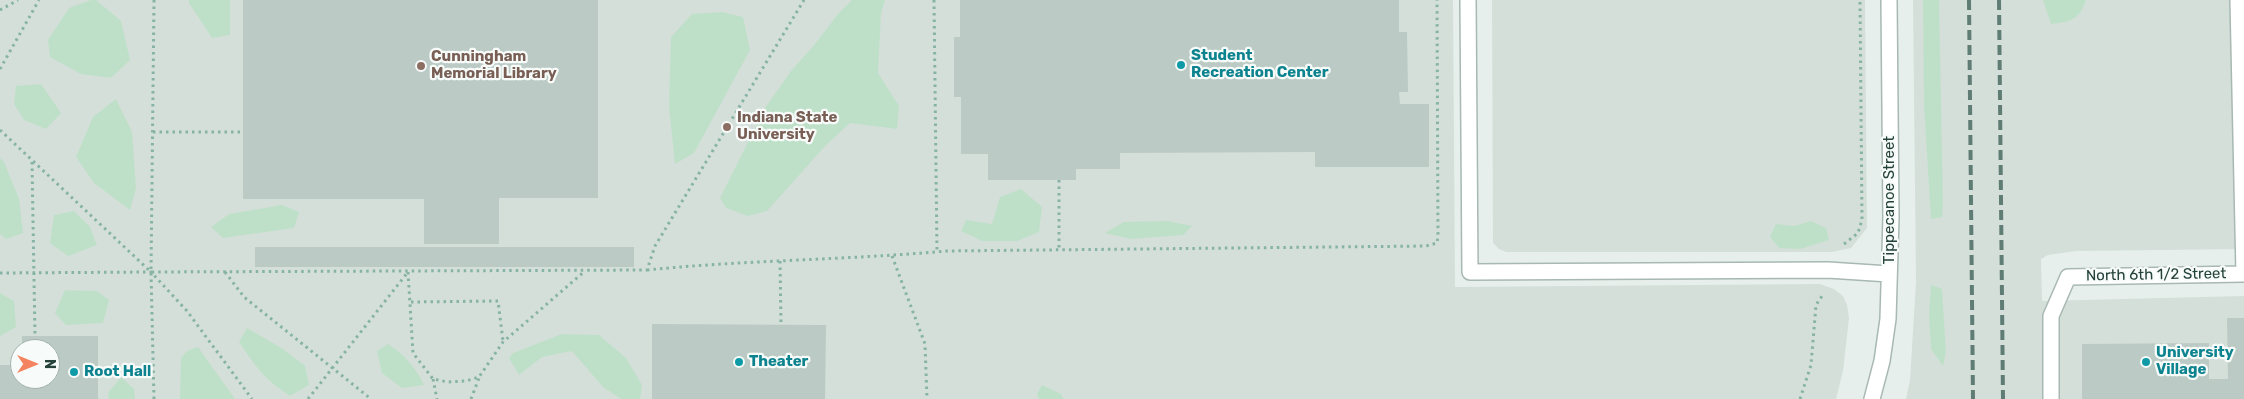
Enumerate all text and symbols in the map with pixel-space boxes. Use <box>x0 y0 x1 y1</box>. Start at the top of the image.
place label: Student Recreation Center <box>1191 47 1328 82</box>
place label: Cunningham Memorial Library <box>431 48 557 83</box>
marker: Student Recreation Center <box>1175 59 1187 71</box>
marker: Cunningham Memorial Library <box>415 60 427 72</box>
place label: Indiana State University <box>737 109 837 144</box>
marker: Indiana State University <box>721 121 733 133</box>
street label: Tippecanoe Street <box>1881 136 1899 264</box>
street label: North 6th 1/2 Street <box>2086 265 2226 285</box>
north arrow <box>10 339 60 389</box>
place label: University Village <box>2156 344 2234 379</box>
place label: Theater <box>749 353 808 371</box>
marker: Theater <box>733 356 745 368</box>
marker: University Village <box>2140 356 2152 368</box>
text: N <box>41 359 58 369</box>
place label: Root Hall <box>84 363 151 381</box>
marker: Root Hall <box>68 366 80 378</box>

